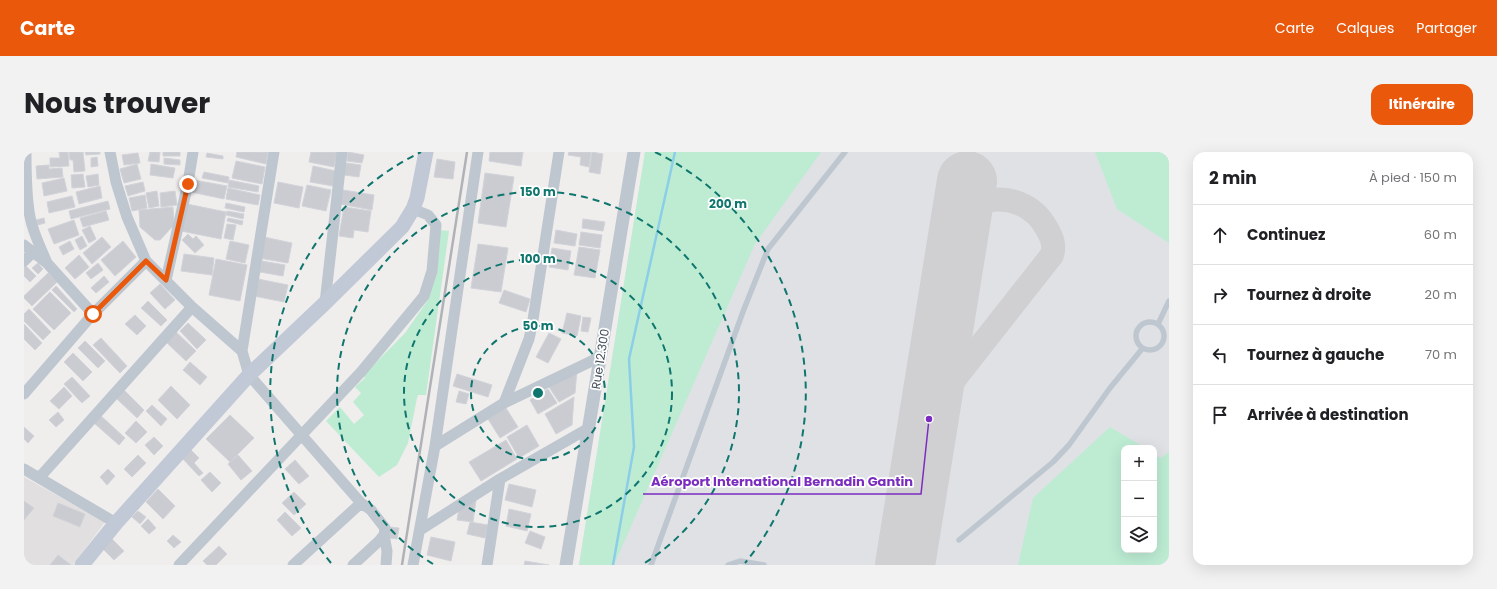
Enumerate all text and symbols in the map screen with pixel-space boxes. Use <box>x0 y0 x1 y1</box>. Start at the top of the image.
text: Carte <box>20 15 75 42</box>
text: Carte <box>1275 18 1314 38</box>
text: Calques <box>1336 18 1394 38</box>
text: Partager <box>1416 18 1477 38</box>
text: Nous trouver <box>24 84 210 123</box>
button: Itinéraire <box>1371 84 1473 125</box>
text: 2 min <box>1209 166 1257 190</box>
text: À pied · 150 m <box>1369 168 1457 187</box>
route end <box>179 175 197 193</box>
text: 150 m <box>520 183 556 200</box>
text: 200 m <box>709 195 747 212</box>
icon: ahead <box>1209 224 1231 246</box>
text: Continuez <box>1247 224 1326 245</box>
text: 60 m <box>1424 225 1457 244</box>
text: 100 m <box>520 250 556 267</box>
icon: right <box>1209 284 1231 306</box>
text: Tournez à droite <box>1247 284 1371 305</box>
text: 20 m <box>1424 285 1457 304</box>
route start <box>84 305 102 323</box>
text: 50 m <box>523 317 554 334</box>
street label: Rue 12.300 <box>587 328 613 390</box>
icon: left <box>1209 344 1231 366</box>
text: Tournez à gauche <box>1247 344 1384 365</box>
text: 70 m <box>1425 345 1457 364</box>
centre of rings <box>531 386 545 400</box>
icon: arrive <box>1209 404 1231 426</box>
text: Arrivée à destination <box>1247 404 1409 425</box>
map controls <box>1121 445 1157 553</box>
button: + <box>1121 445 1157 481</box>
callout: Aéroport International Bernadin Gantin <box>643 469 921 494</box>
text: Aéroport International Bernadin Gantin <box>651 472 913 491</box>
button: − <box>1121 481 1157 517</box>
button: layers <box>1121 517 1157 553</box>

